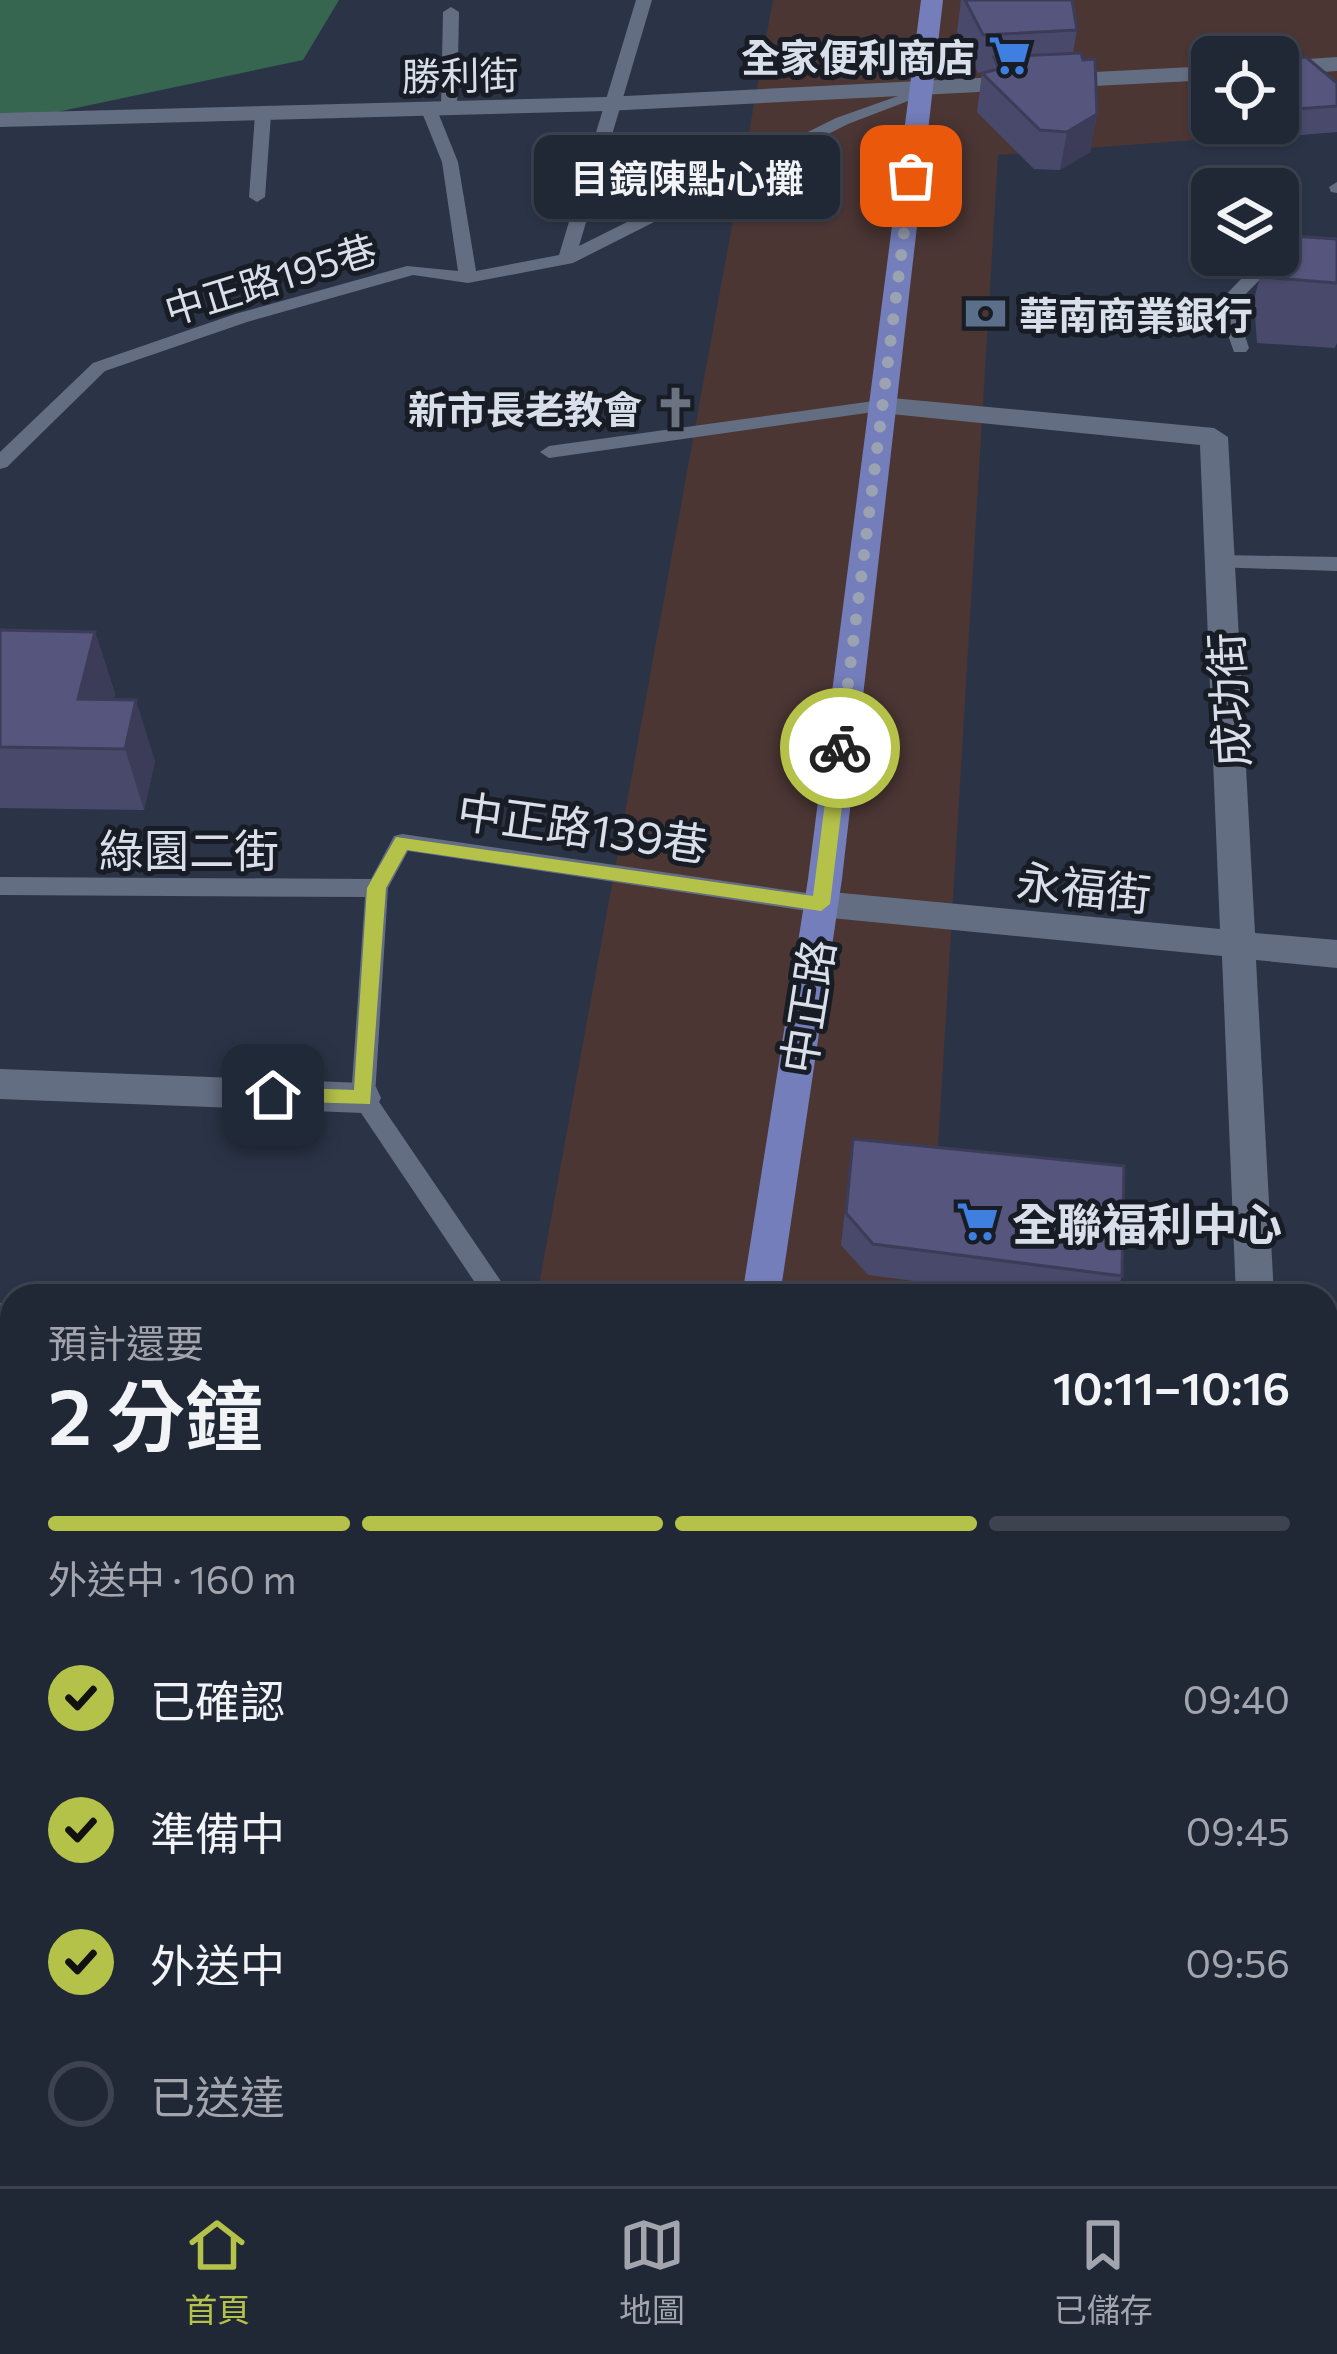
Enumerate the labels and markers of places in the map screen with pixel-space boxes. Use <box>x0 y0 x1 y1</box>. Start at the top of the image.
place label: 全家便利商店 <box>741 32 975 80</box>
supermarket icon: 全家便利商店 <box>986 33 1032 79</box>
pin <box>860 125 962 227</box>
callout: 目鏡陳點心攤 <box>533 134 839 218</box>
place label: 華南商業銀行 <box>1019 290 1253 338</box>
bank icon: 華南商業銀行 <box>962 291 1008 337</box>
place label: 新市長老教會 <box>408 384 642 432</box>
church icon: 新市長老教會 <box>653 385 699 431</box>
pin <box>222 1044 324 1146</box>
place label: 全聯福利中心 <box>1012 1195 1282 1250</box>
supermarket icon: 全聯福利中心 <box>955 1199 1001 1245</box>

